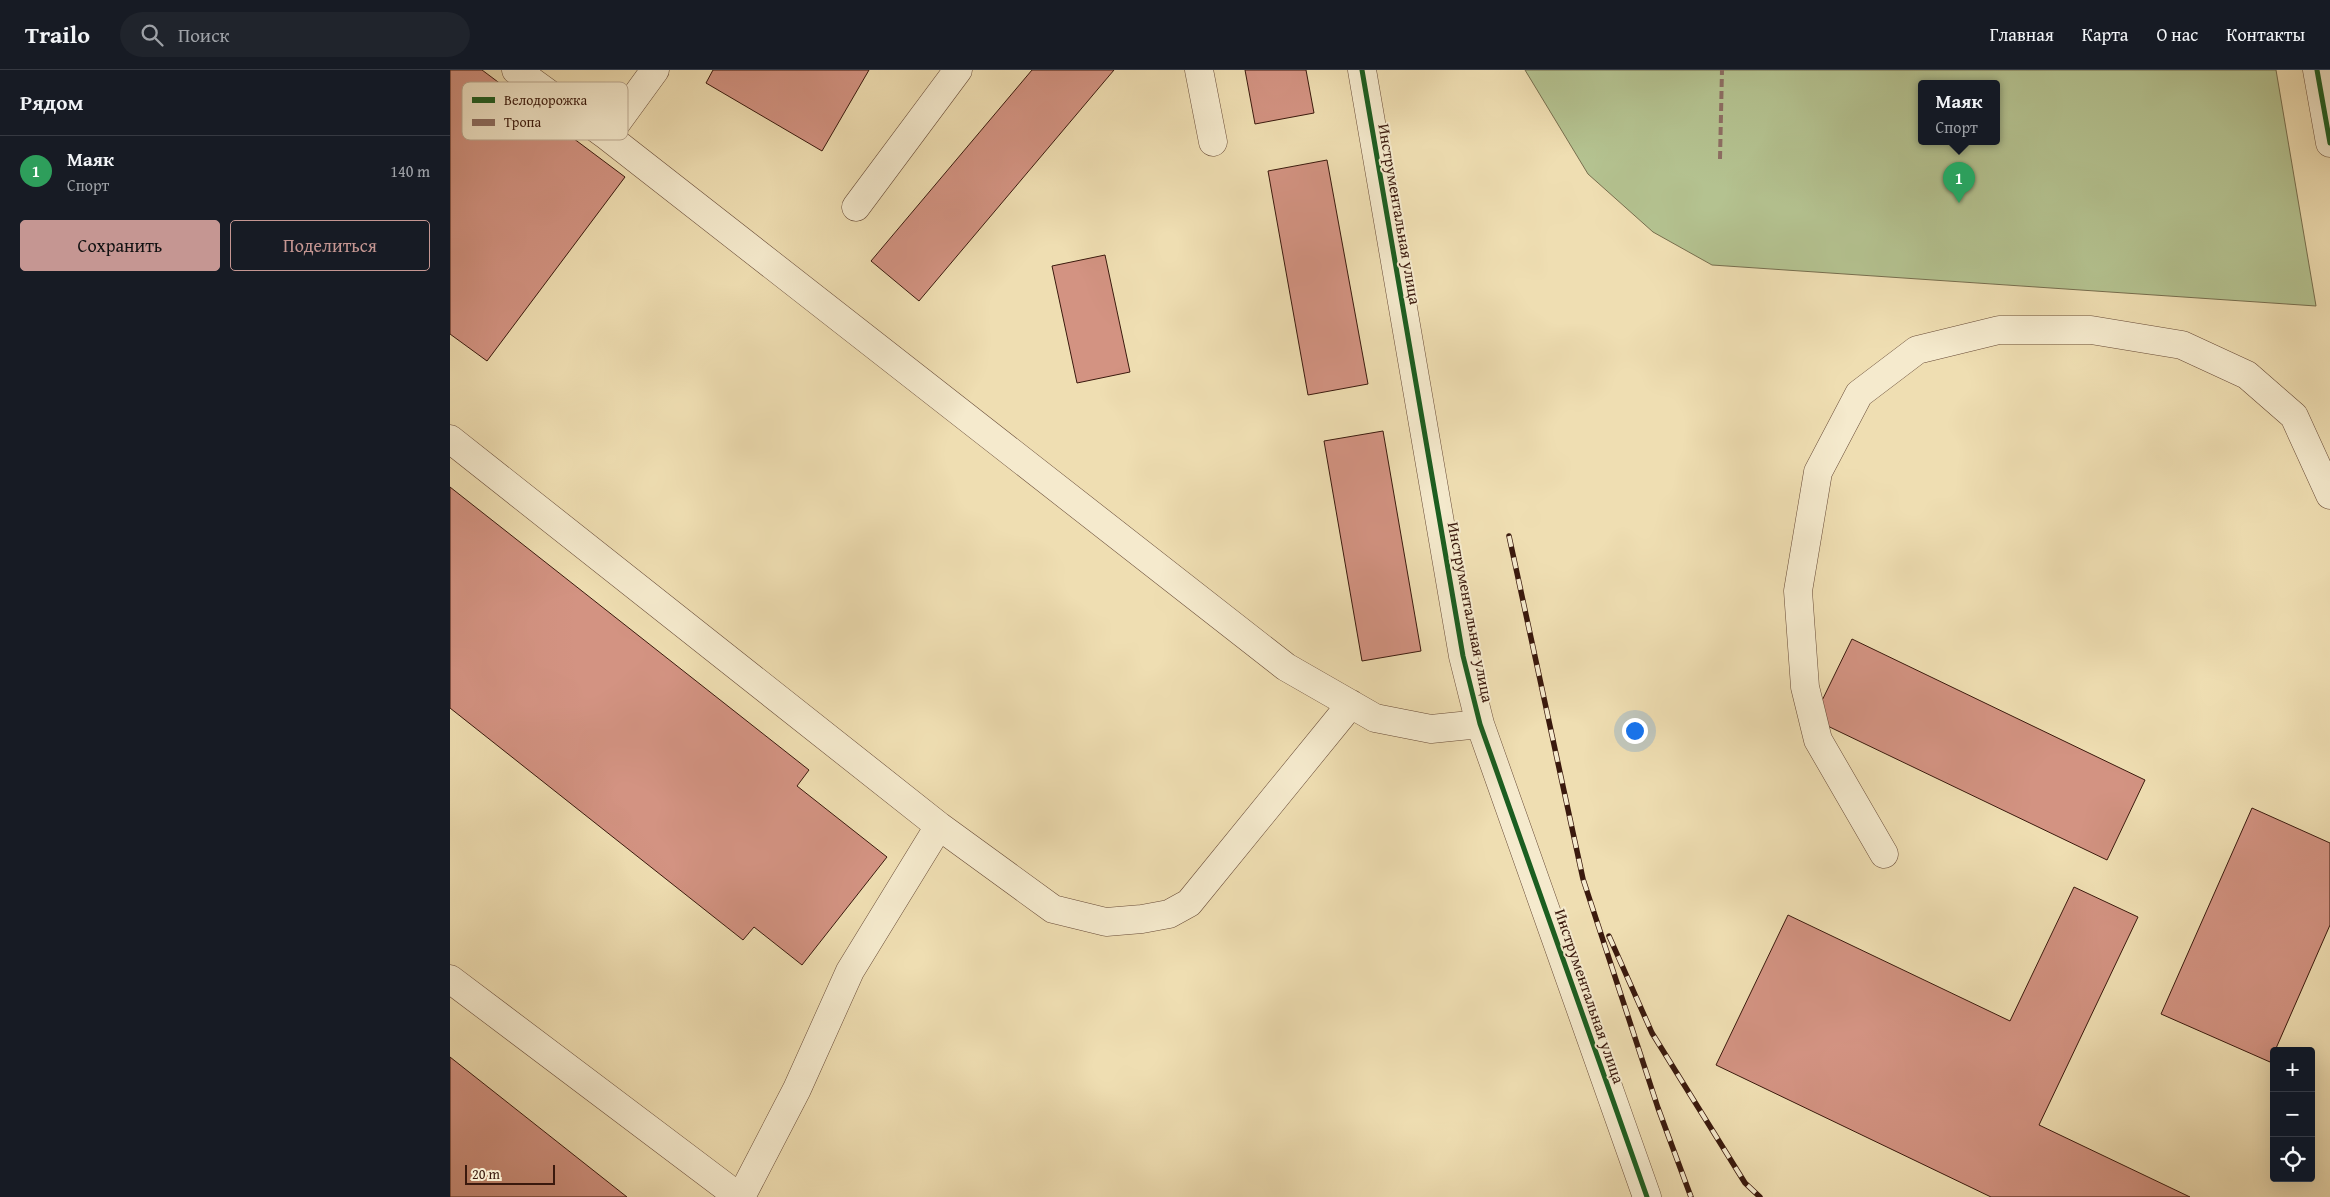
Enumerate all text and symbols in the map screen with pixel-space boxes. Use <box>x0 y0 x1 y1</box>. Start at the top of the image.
search box <box>120 12 470 57</box>
text: Trailo <box>25 17 90 52</box>
icon: search <box>138 21 166 49</box>
text: Поиск <box>178 21 230 49</box>
text: Главная <box>1990 21 2054 48</box>
text: Карта <box>2082 21 2128 48</box>
text: О нас <box>2156 21 2198 48</box>
text: Контакты <box>2226 21 2305 48</box>
popup <box>1918 80 2000 145</box>
legend <box>462 82 628 140</box>
text: Рядом <box>20 87 83 118</box>
text: Маяк <box>1936 87 1982 115</box>
text: Велодорожка <box>504 90 587 110</box>
text: Тропа <box>504 112 541 132</box>
text: Спорт <box>1936 115 1978 139</box>
street label: Инструментальная улица <box>1372 122 1428 307</box>
text: Маяк <box>67 145 114 173</box>
text: 1 <box>32 159 40 183</box>
text: 140 m <box>390 159 430 183</box>
pin: 1 <box>1943 162 1975 203</box>
text: Спорт <box>67 173 109 197</box>
button: Сохранить <box>20 220 220 271</box>
button: Поделиться <box>230 220 430 271</box>
street label: Инструментальная улица <box>1442 520 1500 705</box>
your location <box>1622 718 1648 744</box>
street label: Инструментальная улица <box>1549 905 1631 1087</box>
map controls <box>2270 1047 2315 1182</box>
button: + <box>2270 1047 2315 1092</box>
button: − <box>2270 1092 2315 1137</box>
button: locate <box>2270 1137 2315 1182</box>
scale bar <box>465 1162 555 1185</box>
text: 20 m <box>472 1164 500 1184</box>

